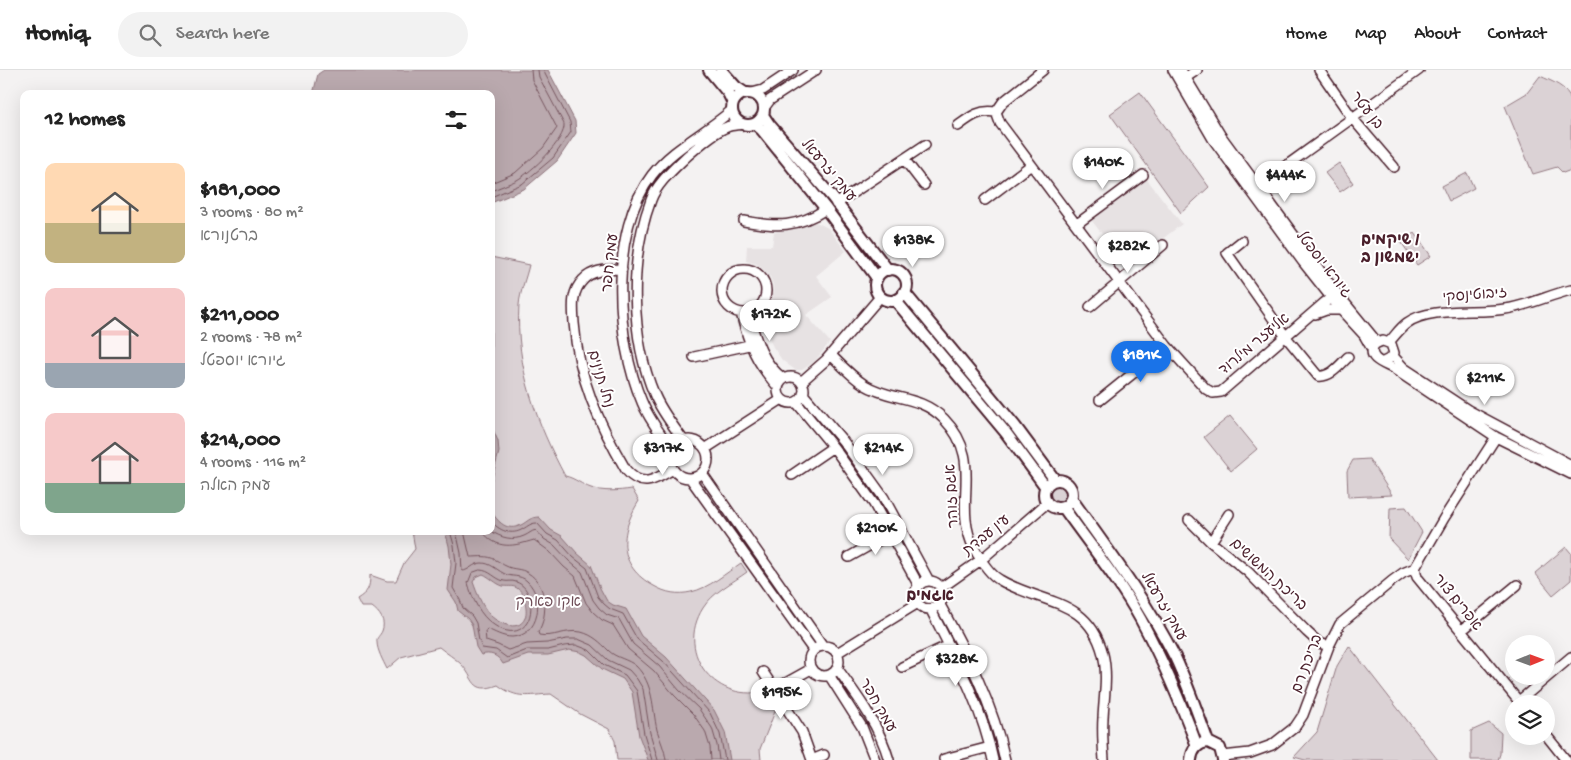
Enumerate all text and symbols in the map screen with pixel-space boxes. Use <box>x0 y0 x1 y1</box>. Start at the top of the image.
search box <box>118 12 468 57</box>
text: Homiq <box>25 20 88 49</box>
icon: search <box>136 21 164 49</box>
text: Search here <box>176 23 269 46</box>
text: Home <box>1285 24 1327 45</box>
text: Map <box>1355 24 1386 45</box>
text: About <box>1414 24 1460 45</box>
text: Contact <box>1488 24 1546 45</box>
street label: בן עטר <box>1346 89 1386 134</box>
icon: filters <box>442 106 470 134</box>
text: 12 homes <box>45 108 124 133</box>
street label: עמק יזרעאל <box>796 135 860 206</box>
pin: $140K <box>1068 148 1138 190</box>
text: $140K <box>1083 154 1123 173</box>
pin: $444K <box>1250 160 1320 203</box>
text: $444K <box>1266 167 1304 186</box>
text: $181,000 <box>200 179 280 204</box>
icon: home <box>85 183 145 243</box>
text: 3 rooms · 80 m² <box>200 204 304 223</box>
pin: $138K <box>878 226 948 268</box>
street label: גיורא יוספטל <box>1291 227 1356 302</box>
text: ברטנורא <box>200 228 258 247</box>
text: $138K <box>893 232 933 251</box>
pin: $282K <box>1093 232 1163 274</box>
district label: שיקמים / שמשון ב' <box>1360 232 1420 269</box>
street label: עמק חפר <box>599 233 623 293</box>
text: $282K <box>1108 238 1148 257</box>
street label: ז'בוטינסקי <box>1442 284 1508 308</box>
pin: $172K <box>735 300 805 342</box>
text: $211,000 <box>200 304 279 329</box>
text: $172K <box>751 306 789 325</box>
icon: home <box>85 308 145 368</box>
street label: אליעזר מילרוד <box>1215 309 1294 380</box>
text: 2 rooms · 78 m² <box>200 329 302 348</box>
pin: $181K <box>1106 340 1176 383</box>
text: $181K <box>1122 347 1160 366</box>
street label: נחל תנינים <box>583 348 618 410</box>
text: גיורא יוספטל <box>200 353 286 372</box>
pin: $211K <box>1450 364 1520 406</box>
text: $211K <box>1467 370 1503 389</box>
text: $214,000 <box>200 429 281 454</box>
icon: home <box>85 433 145 493</box>
pin: $317K <box>628 434 698 476</box>
pin: $214K <box>848 434 918 476</box>
text: $317K <box>643 440 683 459</box>
text: $214K <box>864 440 902 459</box>
text: 4 rooms · 116 m² <box>200 454 306 473</box>
street label: אגם זוהר <box>942 463 964 529</box>
text: עמק האלה <box>200 478 271 497</box>
street label: עין עבדת <box>959 511 1014 561</box>
pin: $210K <box>841 514 911 556</box>
text: $210K <box>856 520 896 539</box>
street label: בריכת המשושים <box>1226 535 1310 615</box>
street label: עמק יזרעאל <box>1136 569 1191 645</box>
street label: אפרים צור <box>1429 571 1486 635</box>
district label: אגמים <box>906 588 954 607</box>
park label: אקו פארק <box>515 594 581 612</box>
street label: בריכת רם <box>1289 632 1327 696</box>
north arrow <box>1505 635 1555 685</box>
map controls <box>1505 635 1555 745</box>
pin: $328K <box>921 644 991 687</box>
text: $328K <box>936 651 976 670</box>
street label: עמק חפר <box>854 676 900 736</box>
pin: $195K <box>746 678 816 720</box>
text: $195K <box>762 684 800 703</box>
button: layers <box>1505 695 1555 745</box>

